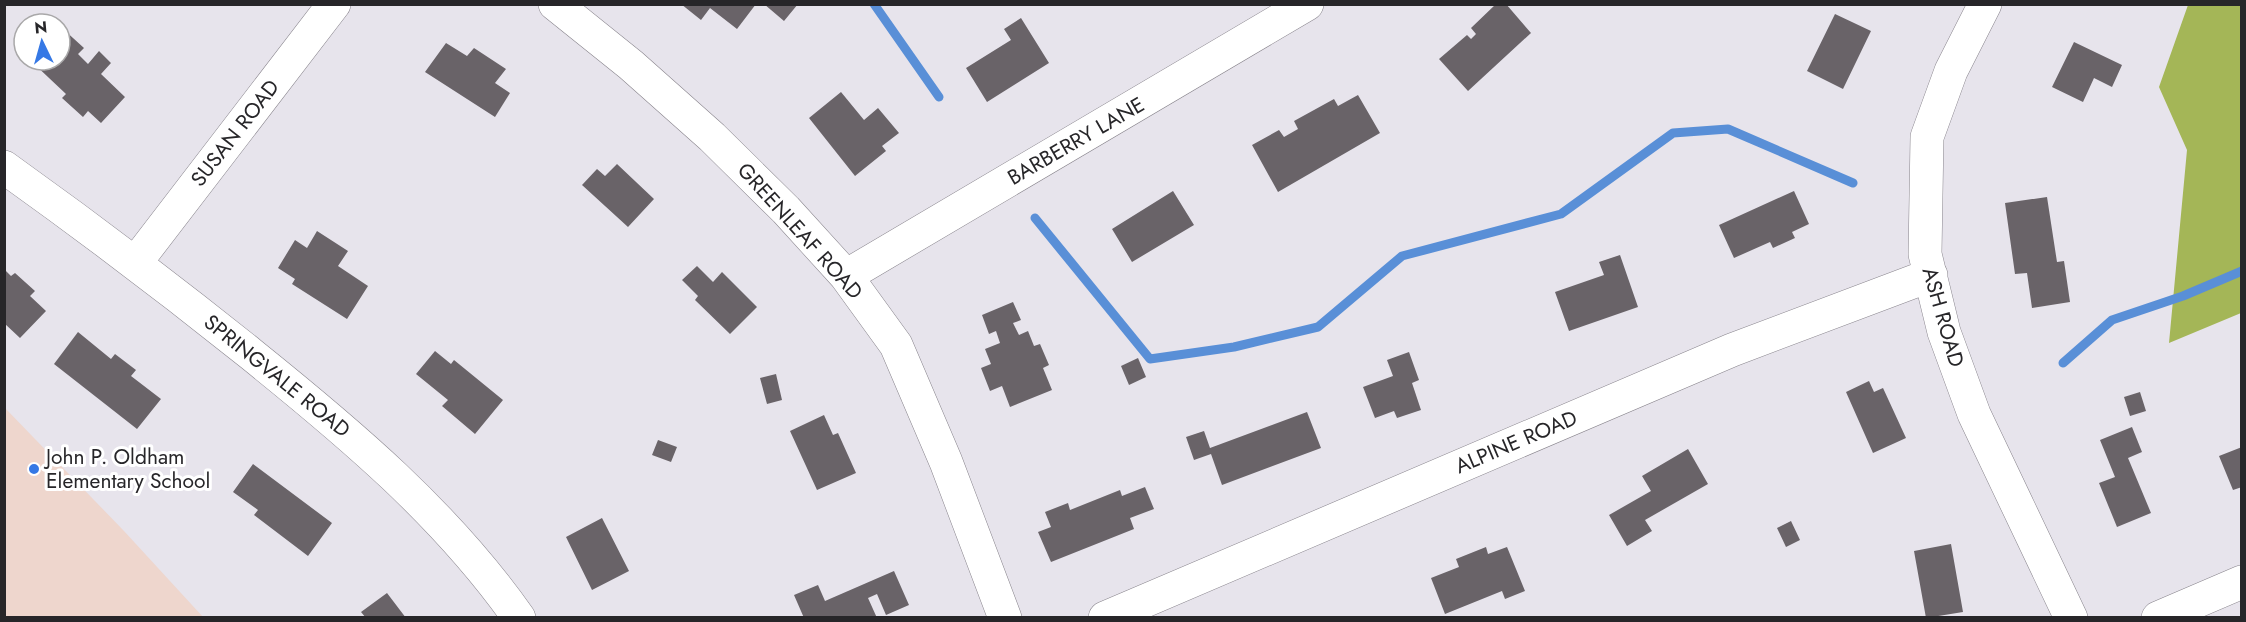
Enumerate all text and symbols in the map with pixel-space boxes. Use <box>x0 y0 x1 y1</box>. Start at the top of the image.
north arrow <box>12 12 72 72</box>
text: N <box>33 16 48 40</box>
street label: SUSAN ROAD <box>184 73 286 193</box>
street label: BARBERRY LANE <box>1002 90 1150 192</box>
street label: GREENLEAF ROAD <box>730 156 870 306</box>
street label: ASH ROAD <box>1914 264 1972 370</box>
street label: SPRINGVALE ROAD <box>197 308 357 444</box>
street label: ALPINE ROAD <box>1450 403 1582 481</box>
place label: John P. Oldham Elementary School <box>43 442 210 496</box>
marker: John P. Oldham Elementary School <box>27 462 41 476</box>

